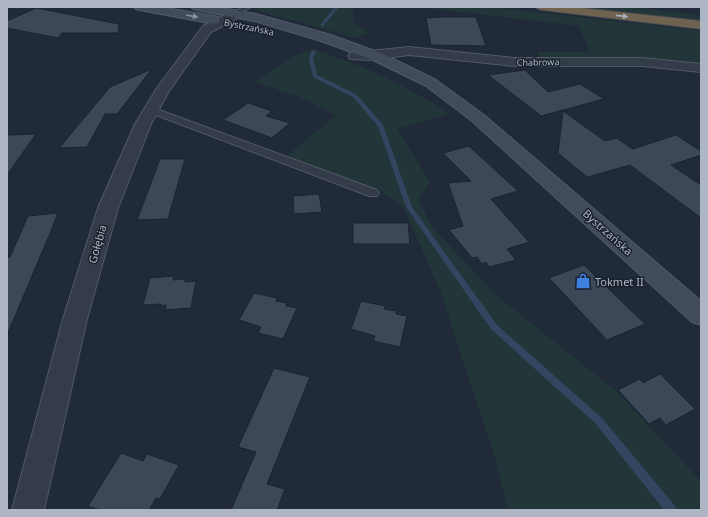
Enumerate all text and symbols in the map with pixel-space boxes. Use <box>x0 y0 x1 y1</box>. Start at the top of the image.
one-way arrow <box>186 13 198 19</box>
one-way arrow <box>616 13 628 19</box>
street label: Bystrzańska <box>223 15 275 39</box>
street label: Chabrowa <box>517 55 559 69</box>
street label: Bystrzańska <box>580 206 636 258</box>
street label: Gołębia <box>84 223 110 265</box>
shop icon: Tokmet II <box>574 272 592 290</box>
place label: Tokmet II <box>595 274 644 289</box>

